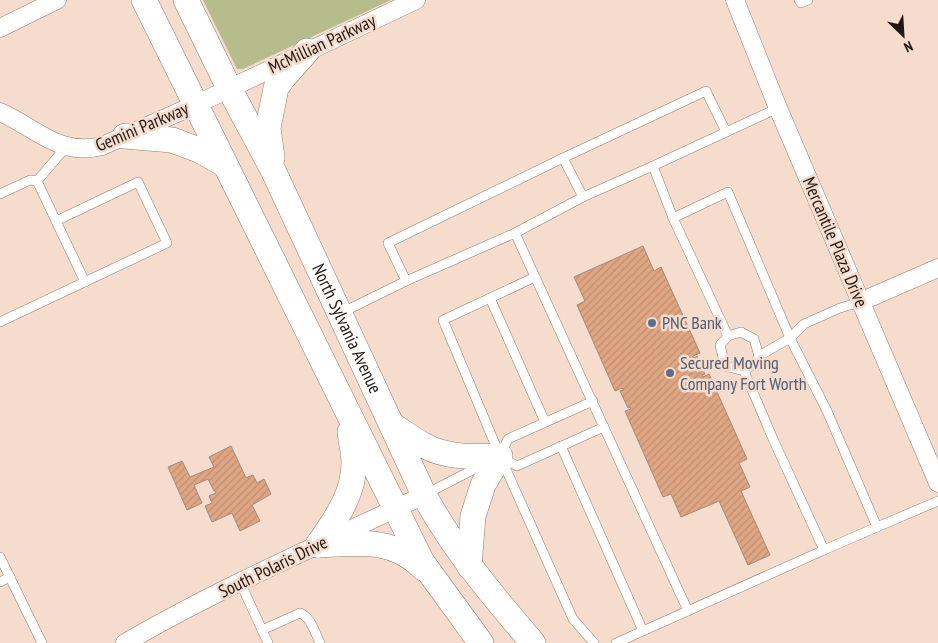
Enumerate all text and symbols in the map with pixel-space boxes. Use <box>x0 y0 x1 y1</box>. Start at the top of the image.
street label: McMillian Parkway <box>264 9 379 78</box>
north arrow <box>878 10 928 60</box>
text: N <box>901 37 916 57</box>
street label: Gemini Parkway <box>92 97 192 156</box>
street label: Mercantile Plaza Drive <box>798 173 873 310</box>
street label: North Sylvania Avenue <box>307 260 387 397</box>
place label: PNC Bank <box>662 311 722 334</box>
marker: PNC Bank <box>646 317 658 329</box>
place label: Secured Moving Company Fort Worth <box>680 351 807 395</box>
marker: Secured Moving Company Fort Worth <box>664 367 676 379</box>
street label: South Polaris Drive <box>215 530 331 603</box>

